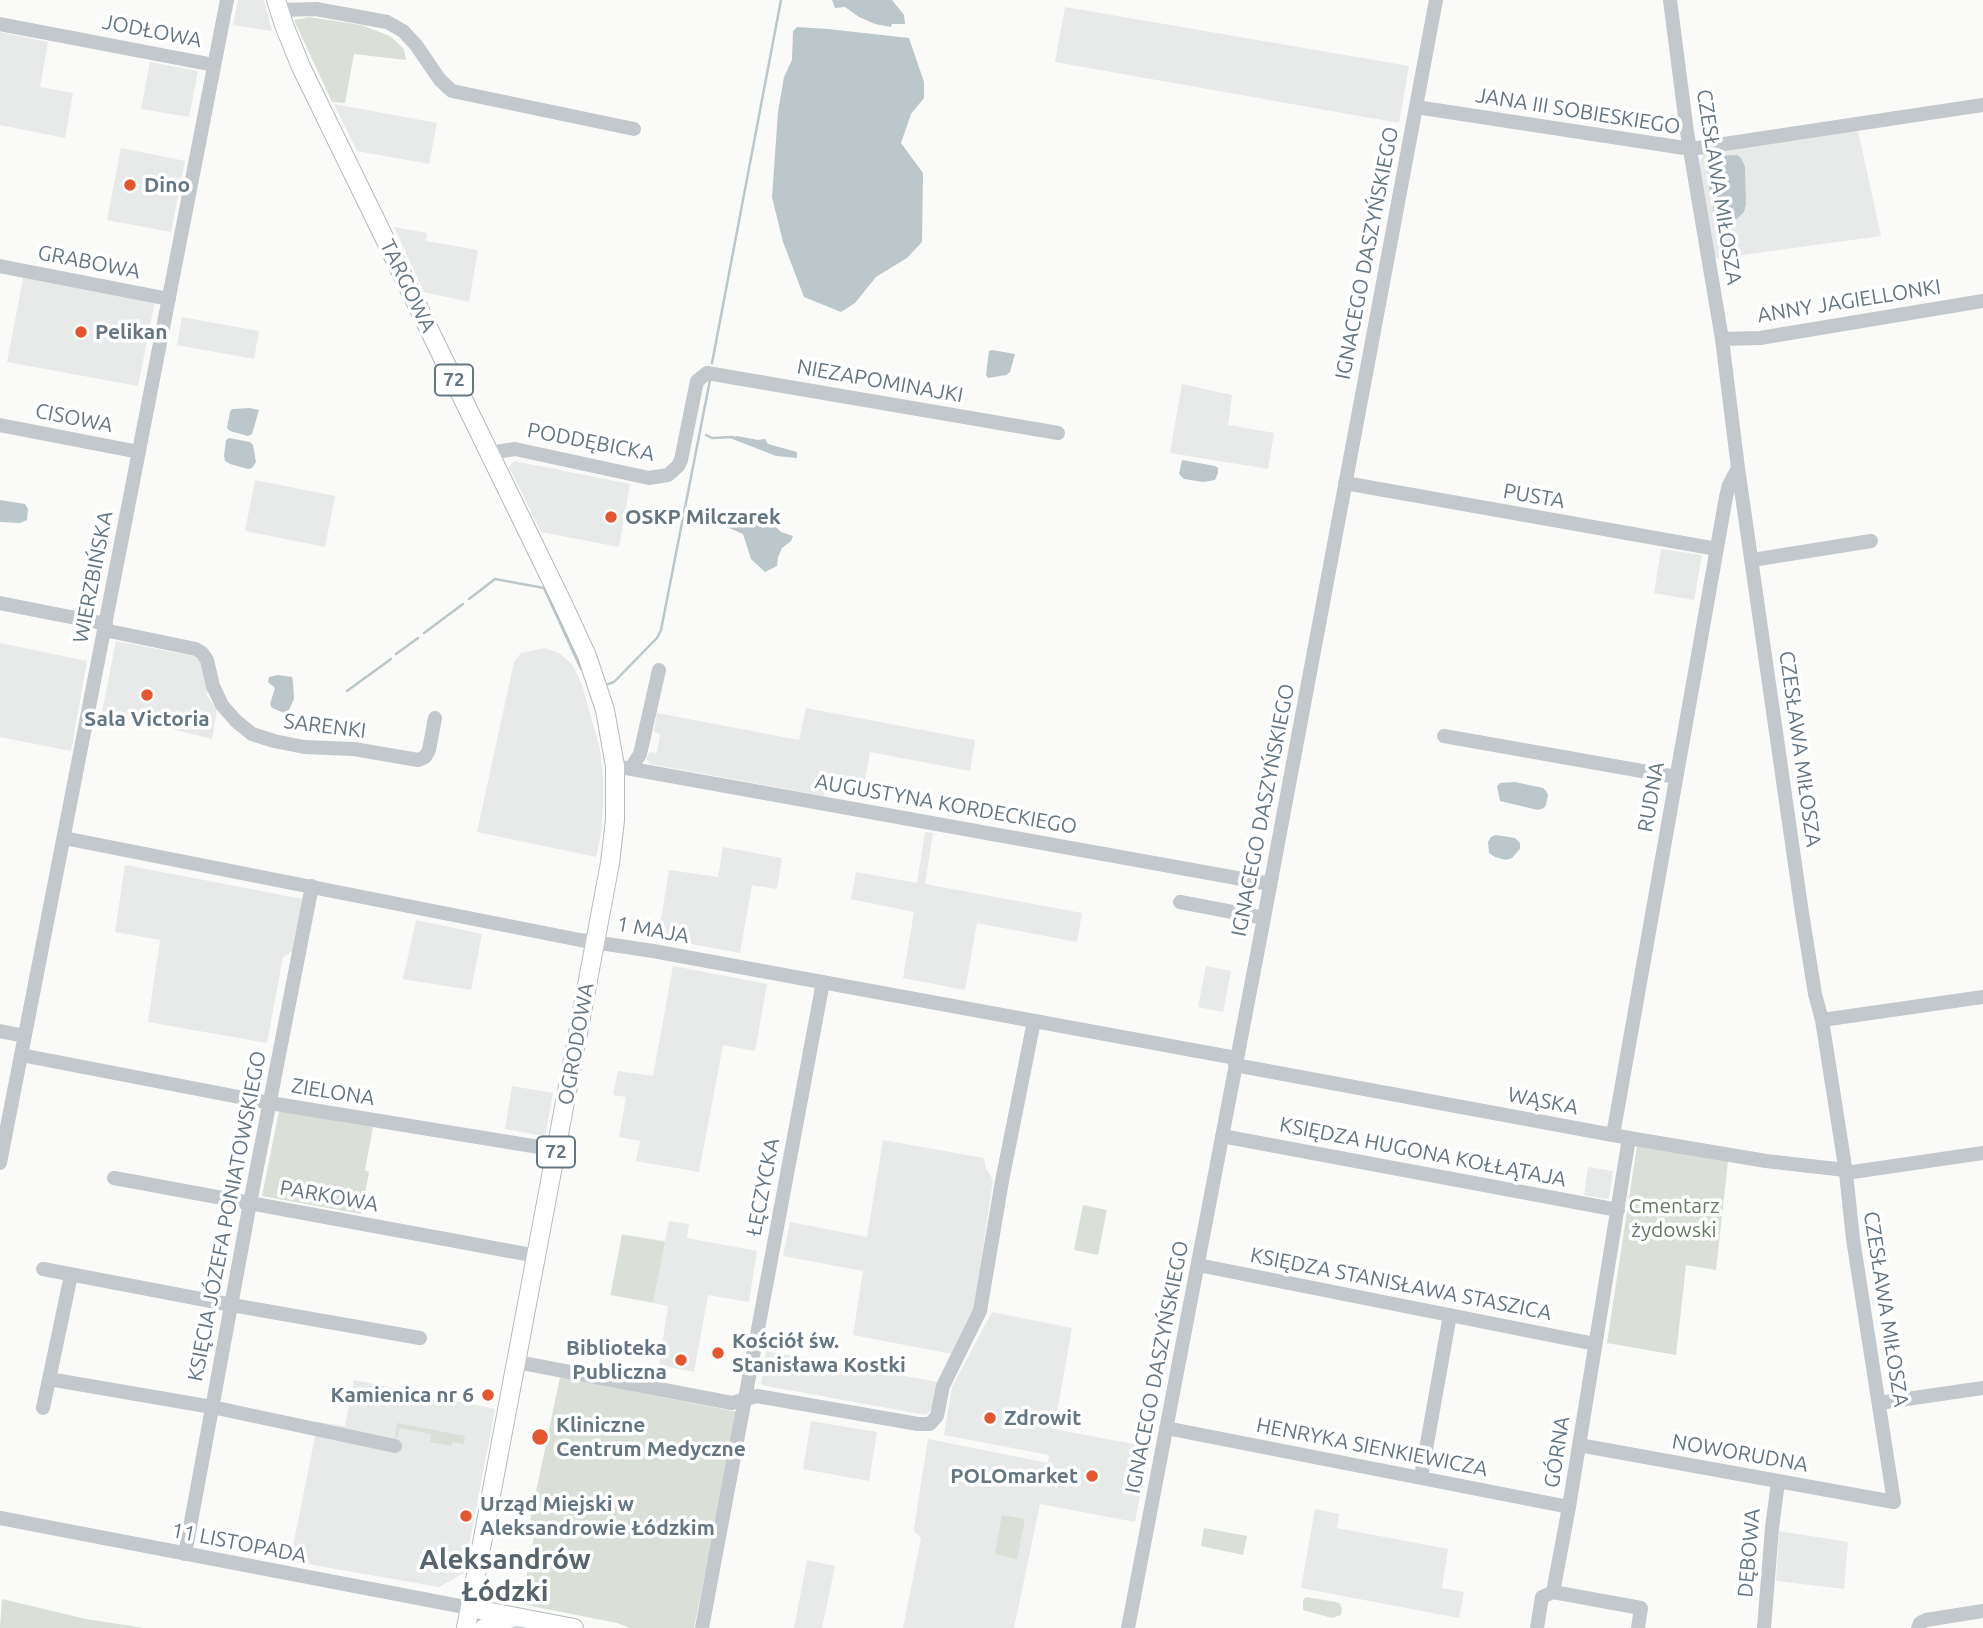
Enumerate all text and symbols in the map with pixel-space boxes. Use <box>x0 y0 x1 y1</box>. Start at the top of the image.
street label: JODŁOWA <box>100 9 204 53</box>
street label: JANA III SOBIESKIEGO <box>1474 82 1682 140</box>
street label: CZESŁAWA MIŁOSZA <box>1691 87 1747 287</box>
street label: IGNACEGO DASZYŃSKIEGO <box>1330 125 1404 381</box>
place label: Dino <box>144 172 190 198</box>
marker: Dino <box>122 177 138 193</box>
street label: TARGOWA <box>375 235 441 337</box>
street label: GRABOWA <box>36 240 142 284</box>
street label: ANNY JAGIELLONKI <box>1755 274 1943 328</box>
place label: Pelikan <box>95 319 168 345</box>
marker: Pelikan <box>73 324 89 340</box>
street label: NIEZAPOMINAJKI <box>795 354 965 408</box>
road number: 72 <box>435 364 473 396</box>
street label: CISOWA <box>33 398 115 438</box>
street label: PODDĘBICKA <box>525 417 657 467</box>
street label: PUSTA <box>1501 478 1567 514</box>
place label: OSKP Milczarek <box>625 504 781 530</box>
street label: WIERZBIŃSKA <box>68 509 118 645</box>
marker: OSKP Milczarek <box>603 509 619 525</box>
street label: CZESŁAWA MIŁOSZA <box>1774 649 1826 849</box>
street label: IGNACEGO DASZYŃSKIEGO <box>1226 682 1300 938</box>
marker: Sala Victoria <box>139 687 155 703</box>
place label: Sala Victoria <box>84 706 210 732</box>
street label: SARENKI <box>282 708 368 744</box>
street label: RUDNA <box>1632 760 1670 834</box>
street label: AUGUSTYNA KORDECKIEGO <box>813 769 1079 839</box>
street label: 1 MAJA <box>615 911 691 949</box>
street label: OGRODOWA <box>553 981 599 1107</box>
street label: KSIĘCIA JÓZEFA PONIATOWSKIEGO <box>183 1049 271 1383</box>
street label: ZIELONA <box>290 1073 376 1111</box>
street label: WĄSKA <box>1506 1082 1580 1120</box>
street label: KSIĘDZA HUGONA KOŁŁĄTAJA <box>1278 1112 1568 1192</box>
road number: 72 <box>537 1136 575 1168</box>
street label: ŁĘCZYCKA <box>741 1136 785 1238</box>
street label: PARKOWA <box>278 1175 380 1217</box>
park label: Cmentarz żydowski <box>1628 1193 1720 1243</box>
street label: CZESŁAWA MIŁOSZA <box>1858 1209 1914 1409</box>
street label: IGNACEGO DASZYŃSKIEGO <box>1120 1239 1194 1495</box>
street label: KSIĘDZA STANISŁAWA STASZICA <box>1248 1242 1554 1326</box>
place label: Kościół św. Stanisława Kostki <box>732 1328 906 1378</box>
place label: Biblioteka Publiczna <box>566 1335 667 1385</box>
marker: Kościół św. Stanisława Kostki <box>710 1345 726 1361</box>
marker: Biblioteka Publiczna <box>673 1352 689 1368</box>
place label: Kamienica nr 6 <box>331 1382 474 1408</box>
marker: Kamienica nr 6 <box>480 1387 496 1403</box>
place label: Zdrowit <box>1004 1405 1081 1431</box>
marker: Zdrowit <box>982 1410 998 1426</box>
place label: Kliniczne Centrum Medyczne <box>556 1412 746 1462</box>
street label: HENRYKA SIENKIEWICZA <box>1254 1412 1490 1482</box>
street label: GÓRNA <box>1539 1414 1575 1490</box>
marker: Kliniczne Centrum Medyczne <box>530 1427 550 1447</box>
street label: NOWORUDNA <box>1670 1429 1810 1477</box>
place label: POLOmarket <box>950 1463 1078 1489</box>
marker: POLOmarket <box>1084 1468 1100 1484</box>
place label: Urząd Miejski w Aleksandrowie Łódzkim <box>480 1491 715 1541</box>
marker: Urząd Miejski w Aleksandrowie Łódzkim <box>458 1508 474 1524</box>
street label: DĘBOWA <box>1733 1508 1765 1598</box>
street label: 11 LISTOPADA <box>169 1518 309 1568</box>
district label: Aleksandrów Łódzki <box>419 1543 591 1609</box>

